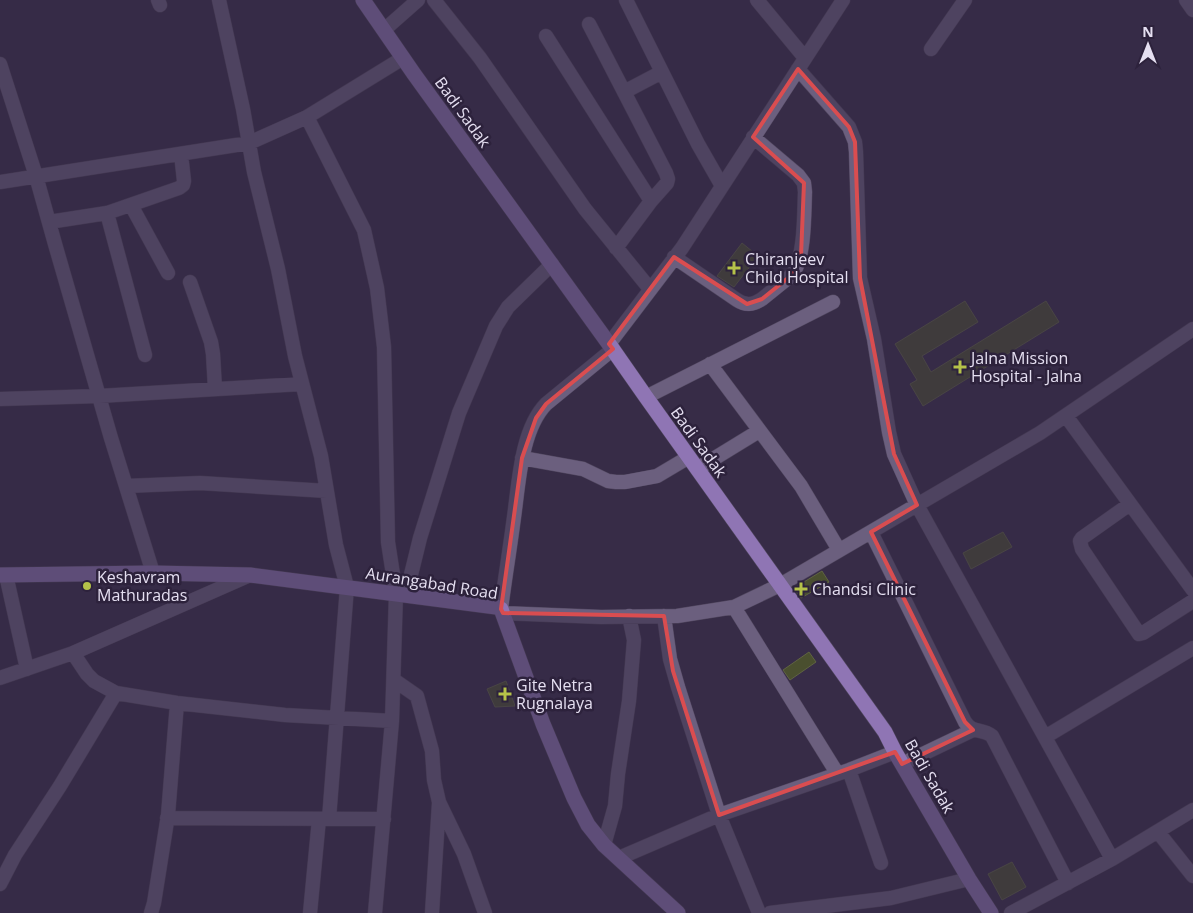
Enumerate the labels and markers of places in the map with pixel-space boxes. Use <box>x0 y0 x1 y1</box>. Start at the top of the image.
place label: Chiranjeev Child Hospital <box>745 248 848 288</box>
marker: Chiranjeev Child Hospital <box>727 261 741 275</box>
place label: Jalna Mission Hospital - Jalna <box>969 347 1082 387</box>
marker: Jalna Mission Hospital - Jalna <box>953 360 967 374</box>
place label: Keshavram Mathuradas <box>97 566 187 606</box>
place label: Chandsi Clinic <box>812 578 916 600</box>
marker: Keshavram Mathuradas <box>81 580 93 592</box>
marker: Chandsi Clinic <box>794 582 808 596</box>
place label: Gite Netra Rugnalaya <box>516 674 593 714</box>
marker: Gite Netra Rugnalaya <box>498 687 512 701</box>

